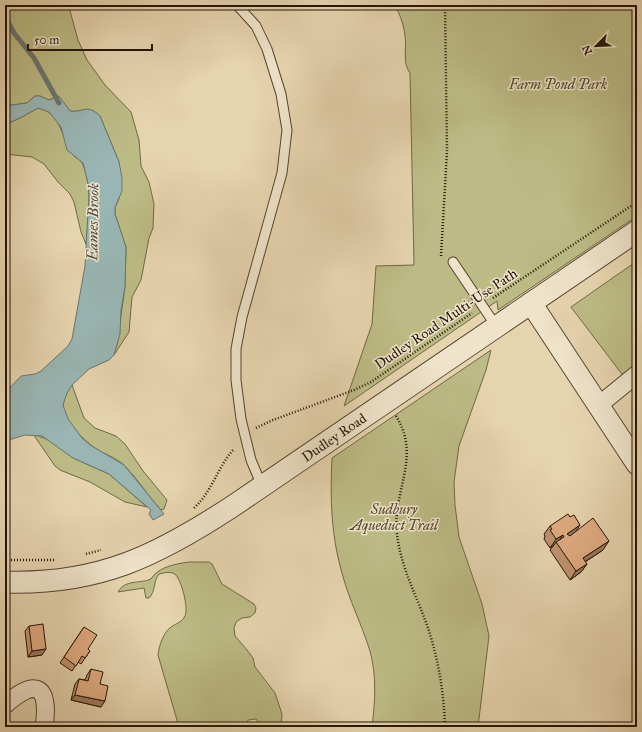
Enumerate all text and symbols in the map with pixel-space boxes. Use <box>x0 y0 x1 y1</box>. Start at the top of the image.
scale bar <box>28 26 152 52</box>
north arrow <box>576 26 616 66</box>
text: 50 m <box>34 33 59 47</box>
text: N <box>579 42 595 57</box>
park label: Farm Pond Park <box>508 76 608 93</box>
water label: Eames Brook <box>83 183 103 262</box>
street label: Dudley Road Multi-Use Path <box>371 265 521 373</box>
street label: Dudley Road <box>298 409 369 465</box>
park label: Sudbury Aqueduct Trail <box>348 501 439 534</box>

